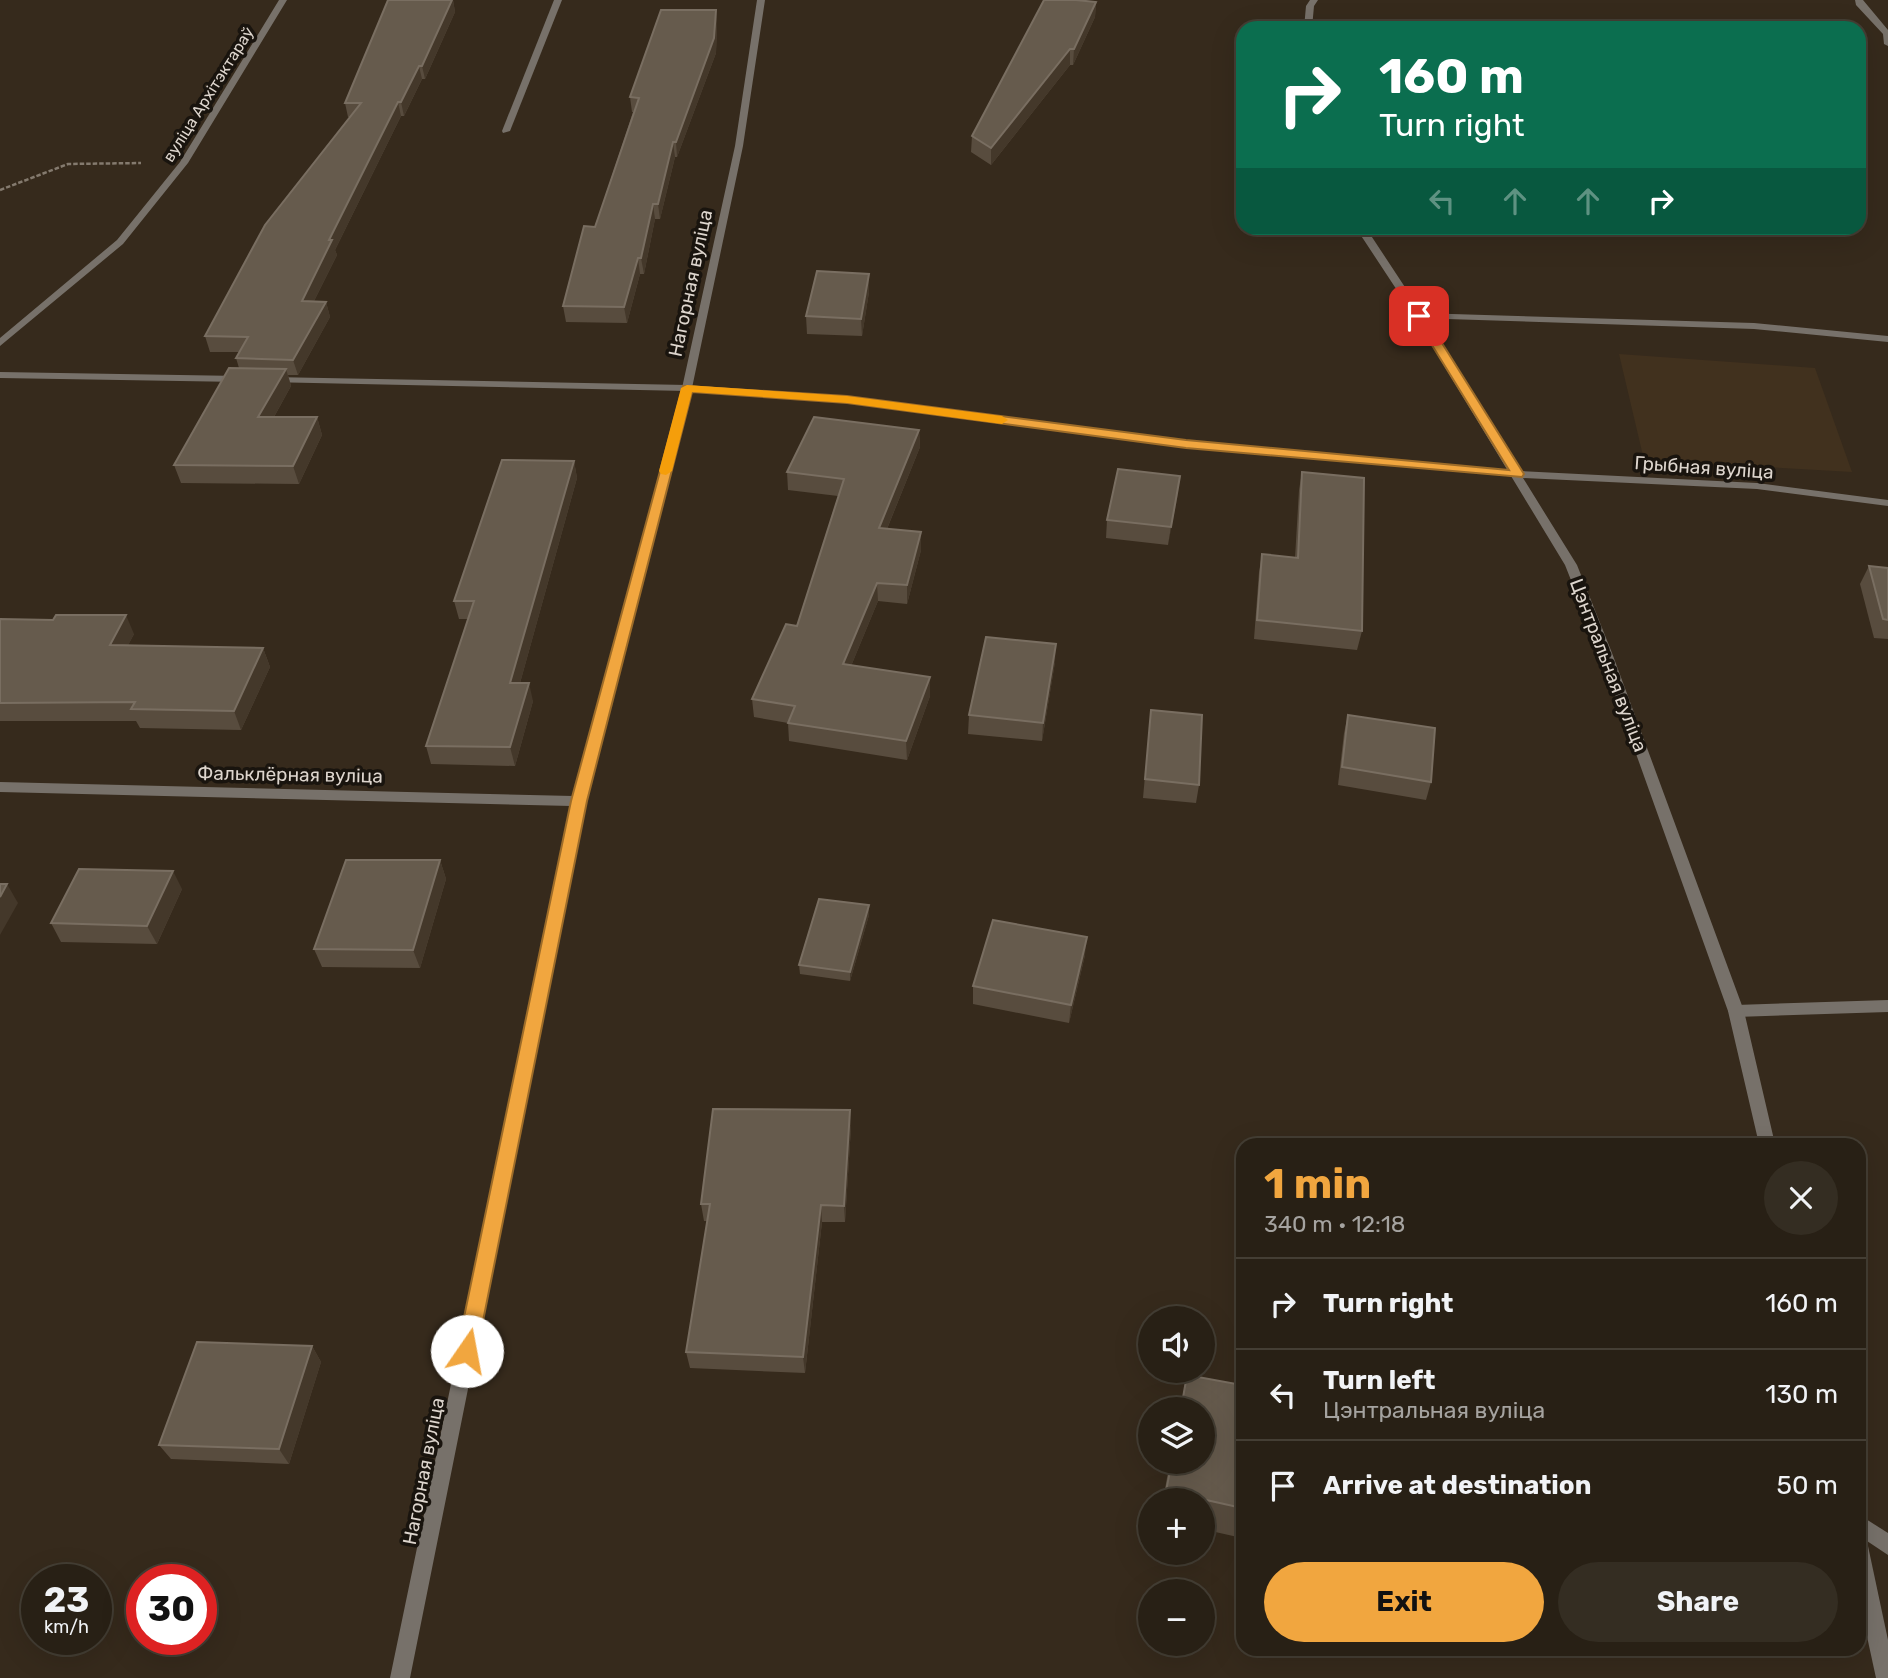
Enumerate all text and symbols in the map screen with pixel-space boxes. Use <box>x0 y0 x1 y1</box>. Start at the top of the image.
street label: вуліца Архітэктараў <box>159 23 258 165</box>
text: 160 m <box>1379 47 1524 105</box>
icon: right <box>1264 49 1355 140</box>
text: Turn right <box>1379 106 1524 144</box>
icon: left <box>1423 182 1461 220</box>
icon: ahead <box>1496 182 1534 220</box>
icon: ahead <box>1569 182 1607 220</box>
icon: right <box>1642 182 1680 220</box>
street label: Нагорная вуліца <box>664 208 717 359</box>
pin <box>1389 286 1449 346</box>
icon: arrive <box>1400 297 1438 335</box>
street label: Грыбная вуліца <box>1634 451 1774 484</box>
street label: Цэнтральная вуліца <box>1565 575 1652 755</box>
street label: Фальклёрная вуліца <box>197 761 383 788</box>
text: 1 min <box>1264 1159 1371 1209</box>
button: close <box>1764 1161 1838 1235</box>
text: 340 m · 12:18 <box>1264 1210 1405 1238</box>
icon: right <box>1264 1285 1302 1323</box>
text: Turn right <box>1323 1288 1453 1319</box>
text: 160 m <box>1765 1288 1838 1319</box>
map controls <box>1138 1306 1215 1656</box>
button: sound <box>1138 1306 1215 1383</box>
position arrow <box>430 1314 504 1388</box>
text: Turn left <box>1323 1365 1435 1396</box>
icon: left <box>1264 1376 1302 1414</box>
text: 130 m <box>1765 1379 1838 1410</box>
street label: Нагорная вуліца <box>398 1395 449 1547</box>
text: Цэнтральная вуліца <box>1323 1396 1545 1424</box>
button: layers <box>1138 1397 1215 1474</box>
icon: arrive <box>1264 1467 1302 1505</box>
text: Arrive at destination <box>1323 1470 1591 1501</box>
text: 50 m <box>1777 1470 1838 1501</box>
button: + <box>1138 1488 1215 1565</box>
button: Exit <box>1264 1562 1544 1642</box>
button: Share <box>1558 1562 1838 1642</box>
speed limit sign: 30 <box>126 1564 217 1655</box>
text: 23 <box>44 1579 89 1621</box>
button: − <box>1138 1579 1215 1656</box>
text: km/h <box>44 1616 89 1638</box>

